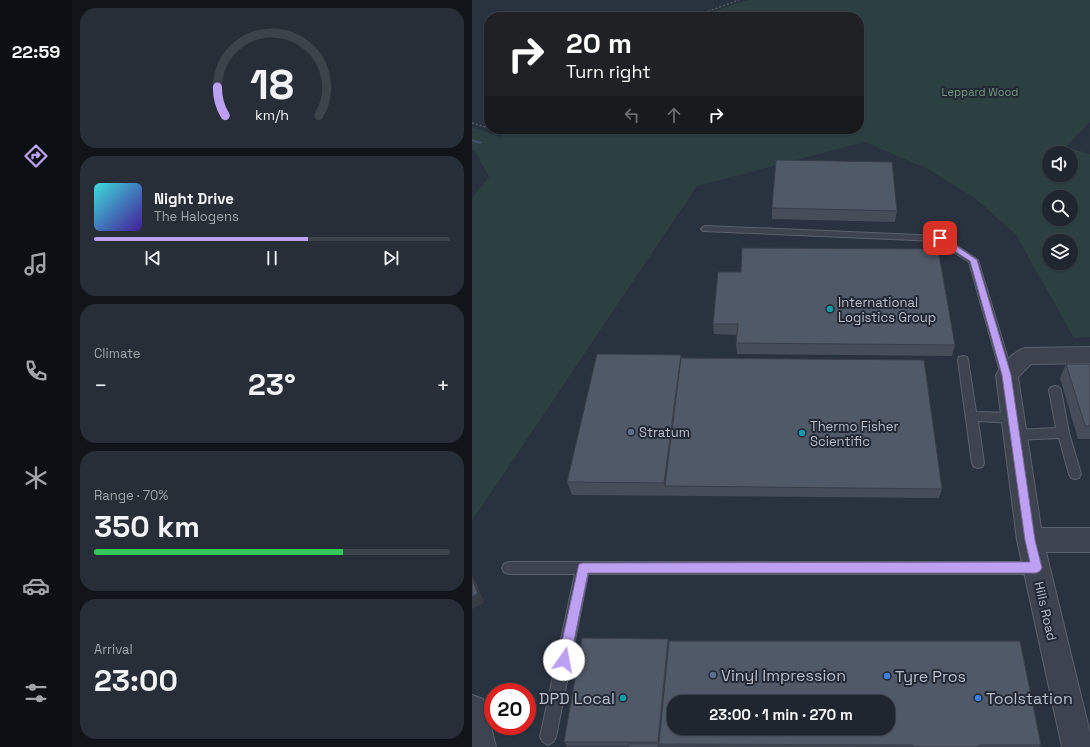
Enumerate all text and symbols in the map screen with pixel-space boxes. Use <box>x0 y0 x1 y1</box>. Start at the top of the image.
text: 20 m <box>566 25 632 61</box>
icon: right <box>500 28 552 80</box>
text: 22:59 <box>12 40 60 63</box>
text: 18 <box>250 58 294 111</box>
text: Turn right <box>566 60 650 83</box>
park label: Leppard Wood <box>942 85 1018 99</box>
icon: left <box>621 104 643 126</box>
icon: ahead <box>663 104 685 126</box>
icon: right <box>705 104 727 126</box>
text: km/h <box>255 105 289 123</box>
icon: directions <box>22 142 50 170</box>
map controls <box>1042 146 1078 270</box>
button: sound <box>1042 146 1078 182</box>
text: Night Drive <box>154 189 234 208</box>
button: search <box>1042 190 1078 226</box>
text: The Halogens <box>154 208 239 225</box>
pin <box>923 221 957 255</box>
icon: arrive <box>929 227 951 249</box>
button: layers <box>1042 234 1078 270</box>
icon: previous <box>142 247 164 269</box>
icon: pause <box>261 247 283 269</box>
icon: next <box>380 247 402 269</box>
icon: music <box>22 250 50 278</box>
place label: International Logistics Group <box>838 294 936 326</box>
marker: International Logistics Group <box>825 304 835 314</box>
text: Climate <box>94 345 140 362</box>
icon: phone <box>22 357 50 385</box>
text: 23° <box>248 365 296 404</box>
text: − <box>94 371 108 399</box>
text: + <box>436 371 450 399</box>
place label: Thermo Fisher Scientific <box>810 418 898 450</box>
place label: Stratum <box>639 424 690 441</box>
marker: Stratum <box>626 427 636 437</box>
marker: Thermo Fisher Scientific <box>797 428 807 438</box>
icon: climate <box>22 464 50 492</box>
text: Range · 70% <box>94 487 168 504</box>
text: 350 km <box>94 507 200 546</box>
icon: car <box>22 572 50 600</box>
street label: Hills Road <box>1030 580 1061 642</box>
position arrow <box>543 639 585 681</box>
text: Arrival <box>94 641 133 658</box>
text: 23:00 <box>94 661 178 700</box>
place label: Vinyl Impression <box>721 665 846 686</box>
place label: Tyre Pros <box>895 666 966 687</box>
marker: Vinyl Impression <box>708 670 718 680</box>
marker: Tyre Pros <box>882 671 892 681</box>
icon: filters <box>22 679 50 707</box>
speed limit sign: 20 <box>484 683 536 735</box>
place label: DPD Local <box>539 688 615 709</box>
place label: Toolstation <box>986 688 1073 709</box>
marker: DPD Local <box>618 693 628 703</box>
marker: Toolstation <box>973 693 983 703</box>
text: 23:00 · 1 min · 270 m <box>709 705 853 724</box>

